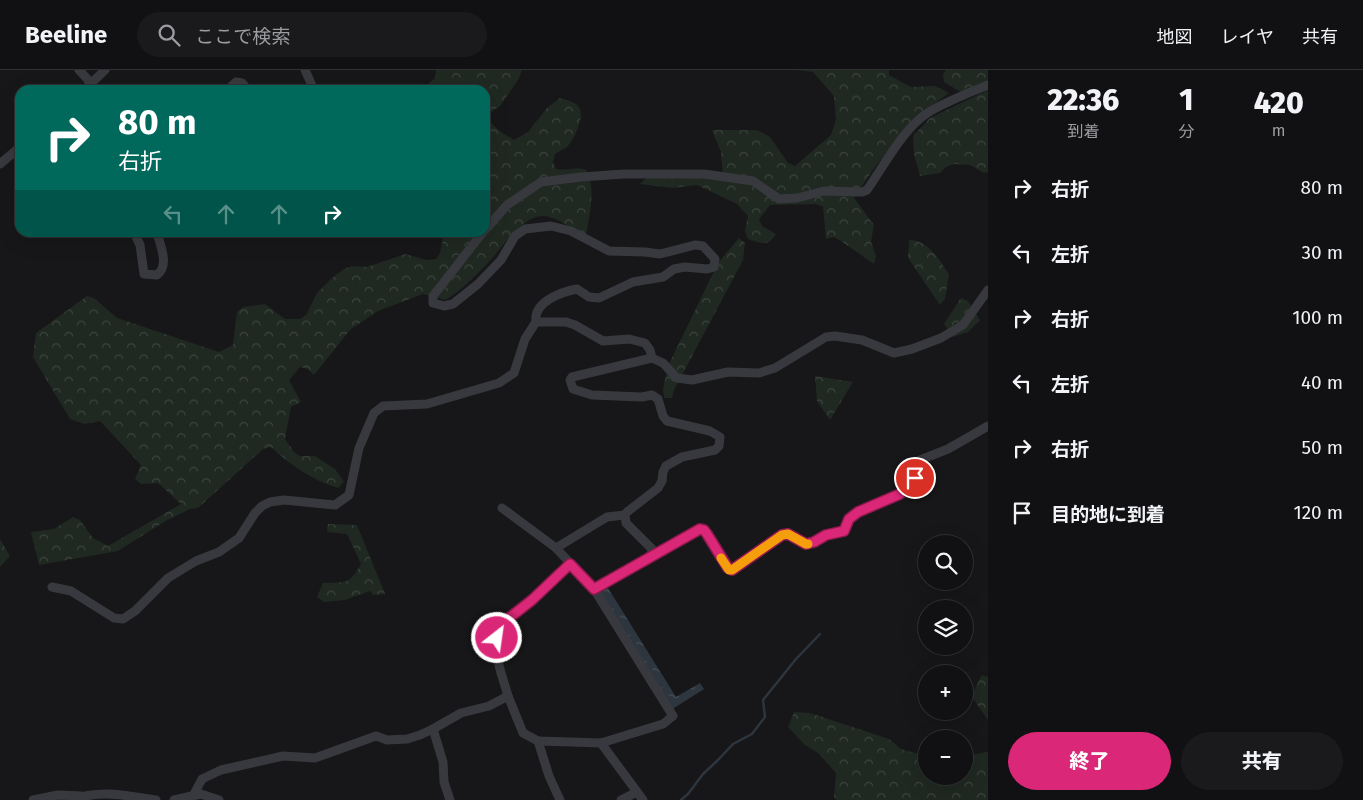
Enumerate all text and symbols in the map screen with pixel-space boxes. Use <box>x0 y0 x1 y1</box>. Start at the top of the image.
search box <box>137 12 487 57</box>
text: Beeline <box>25 21 107 49</box>
icon: search <box>155 21 183 49</box>
text: ここで検索 <box>195 25 290 48</box>
text: 地図 <box>1157 26 1193 48</box>
text: レイヤ <box>1221 26 1274 48</box>
text: 共有 <box>1302 26 1338 48</box>
text: 22:36 <box>1047 82 1119 118</box>
text: 1 <box>1179 82 1194 118</box>
text: 420 <box>1254 85 1304 121</box>
text: 80 m <box>118 101 197 143</box>
icon: right <box>35 105 100 170</box>
text: m <box>1272 121 1286 140</box>
text: 到着 <box>1067 122 1099 141</box>
text: 分 <box>1178 122 1194 141</box>
text: 右折 <box>118 148 162 175</box>
icon: right <box>1008 174 1036 202</box>
text: 80 m <box>1301 176 1343 199</box>
text: 右折 <box>1051 178 1089 201</box>
icon: left <box>159 200 187 228</box>
icon: ahead <box>212 200 240 228</box>
icon: ahead <box>265 200 293 228</box>
icon: right <box>318 200 346 228</box>
icon: left <box>1008 239 1036 267</box>
text: 30 m <box>1302 241 1343 264</box>
text: 左折 <box>1051 243 1089 266</box>
icon: right <box>1008 304 1036 332</box>
text: 100 m <box>1292 306 1343 329</box>
text: 右折 <box>1051 308 1089 331</box>
icon: left <box>1008 369 1036 397</box>
text: 40 m <box>1301 371 1343 394</box>
text: 左折 <box>1051 373 1089 396</box>
icon: right <box>1008 434 1036 462</box>
text: 50 m <box>1302 436 1343 459</box>
text: 右折 <box>1051 438 1089 461</box>
pin <box>894 457 936 499</box>
icon: arrive <box>901 464 929 492</box>
icon: arrive <box>1008 499 1036 527</box>
text: 120 m <box>1293 501 1343 524</box>
text: 目的地に到着 <box>1051 503 1165 526</box>
map controls <box>918 535 973 785</box>
button: search <box>918 535 973 590</box>
button: layers <box>918 600 973 655</box>
position arrow <box>470 611 522 663</box>
button: + <box>918 665 973 720</box>
button: − <box>918 730 973 785</box>
button: 終了 <box>1008 732 1171 790</box>
button: 共有 <box>1181 732 1343 790</box>

